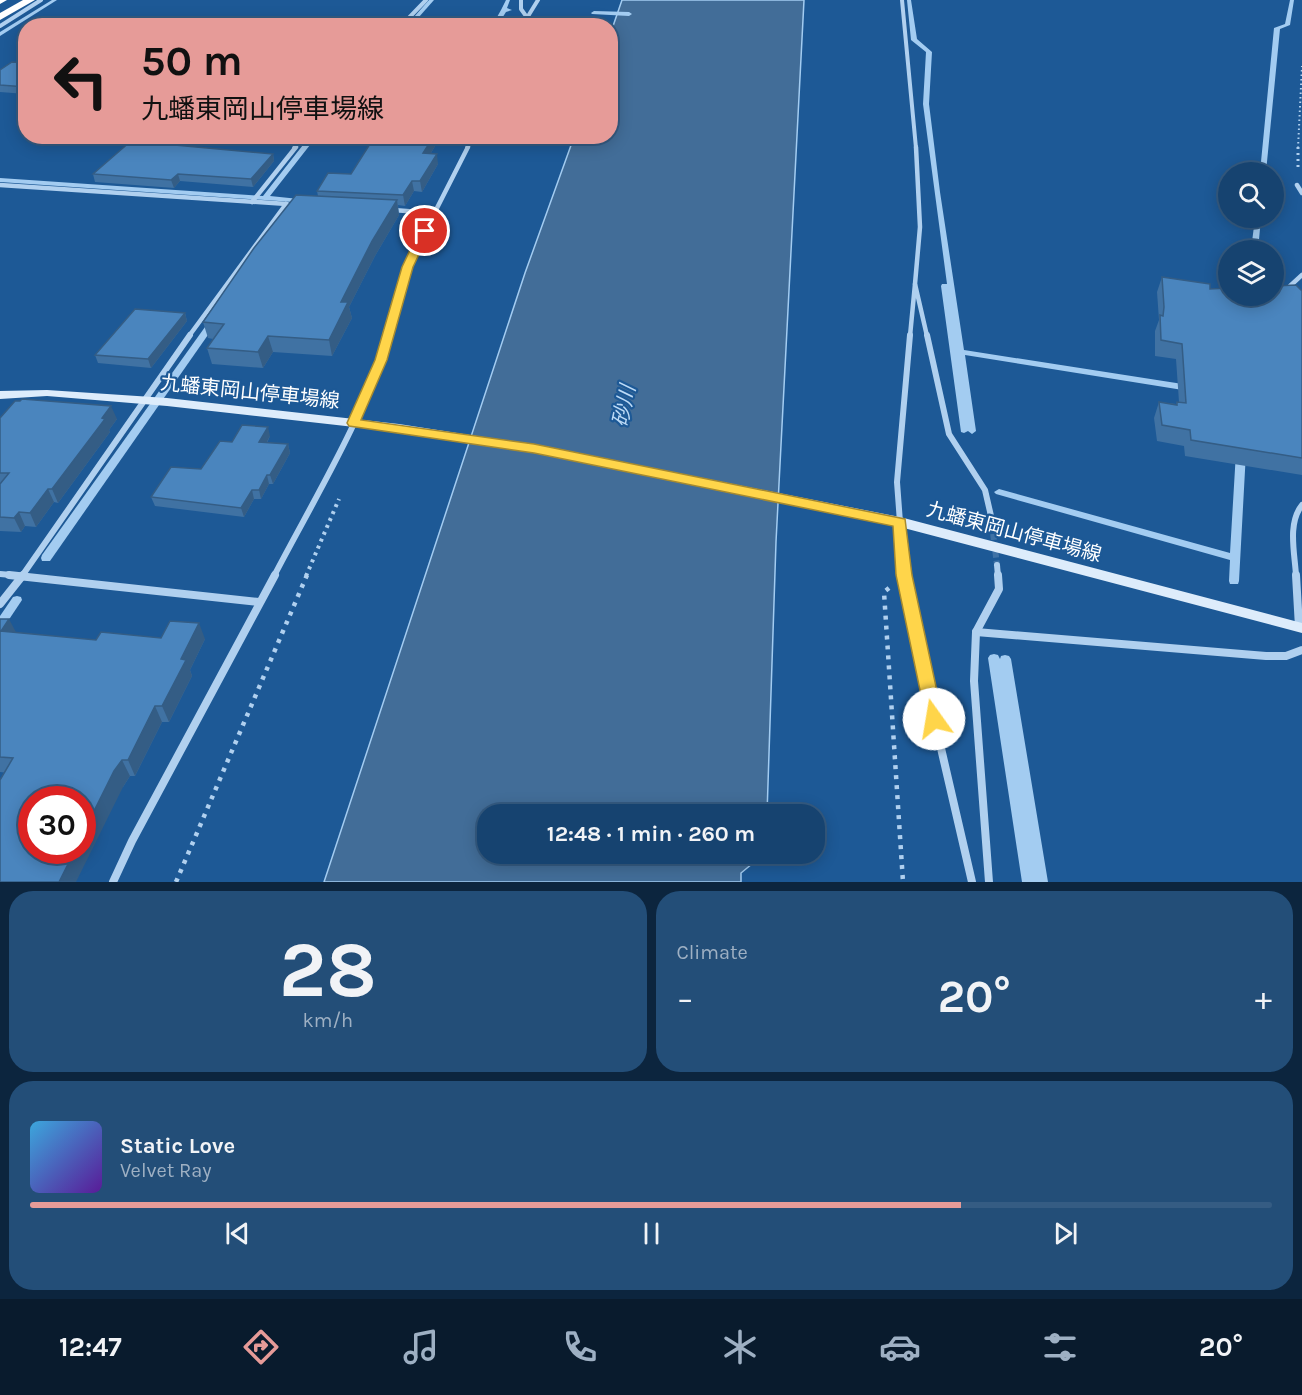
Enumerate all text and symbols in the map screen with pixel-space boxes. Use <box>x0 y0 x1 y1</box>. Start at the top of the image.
text: 50 m <box>141 36 243 86</box>
icon: left <box>42 42 120 120</box>
text: 九蟠東岡山停車場線 <box>141 93 384 125</box>
map controls <box>1218 162 1284 306</box>
button: search <box>1218 162 1284 228</box>
pin <box>399 205 450 256</box>
icon: arrive <box>408 214 441 247</box>
button: layers <box>1218 240 1284 306</box>
street label: 九蟠東岡山停車場線 <box>159 371 341 413</box>
water label: 砂川 <box>608 381 641 429</box>
street label: 九蟠東岡山停車場線 <box>924 498 1104 566</box>
position arrow <box>902 687 966 751</box>
speed limit sign: 30 <box>18 786 96 864</box>
text: 12:48 · 1 min · 260 m <box>547 821 755 847</box>
text: 28 <box>279 924 377 1016</box>
text: Climate <box>677 941 748 964</box>
text: 20° <box>938 971 1011 1023</box>
text: − <box>677 979 694 1017</box>
text: + <box>1255 979 1272 1017</box>
text: km/h <box>302 1009 353 1032</box>
text: Static Love <box>120 1133 235 1159</box>
text: Velvet Ray <box>120 1159 212 1182</box>
icon: previous <box>221 1217 254 1250</box>
icon: pause <box>635 1217 668 1250</box>
icon: next <box>1049 1217 1082 1250</box>
icon: directions <box>240 1326 282 1368</box>
icon: music <box>400 1326 442 1368</box>
icon: phone <box>559 1326 601 1368</box>
icon: climate <box>719 1326 761 1368</box>
icon: car <box>879 1326 921 1368</box>
icon: filters <box>1039 1326 1081 1368</box>
text: 12:47 <box>59 1331 122 1363</box>
text: 20° <box>1199 1331 1243 1363</box>

